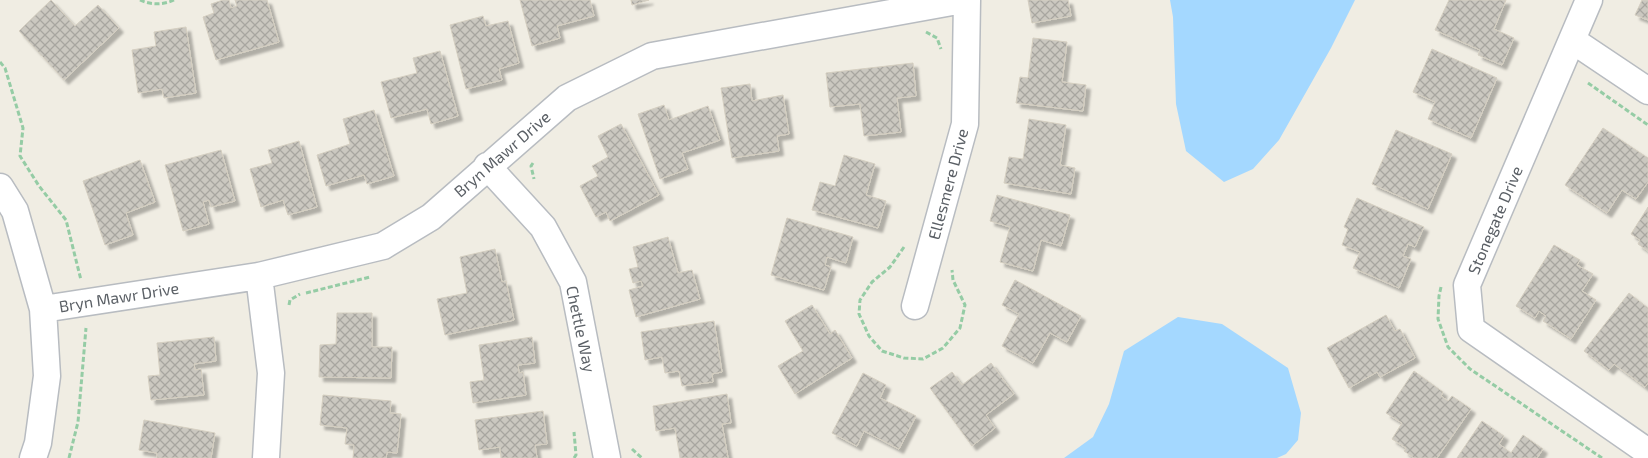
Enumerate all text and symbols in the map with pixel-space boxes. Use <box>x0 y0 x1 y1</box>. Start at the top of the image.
street label: Bryn Mawr Drive <box>450 107 554 201</box>
street label: Ellesmere Drive <box>924 126 971 241</box>
street label: Stonegate Drive <box>1463 163 1526 277</box>
street label: Bryn Mawr Drive <box>58 278 180 315</box>
street label: Chettle Way <box>563 284 600 374</box>

